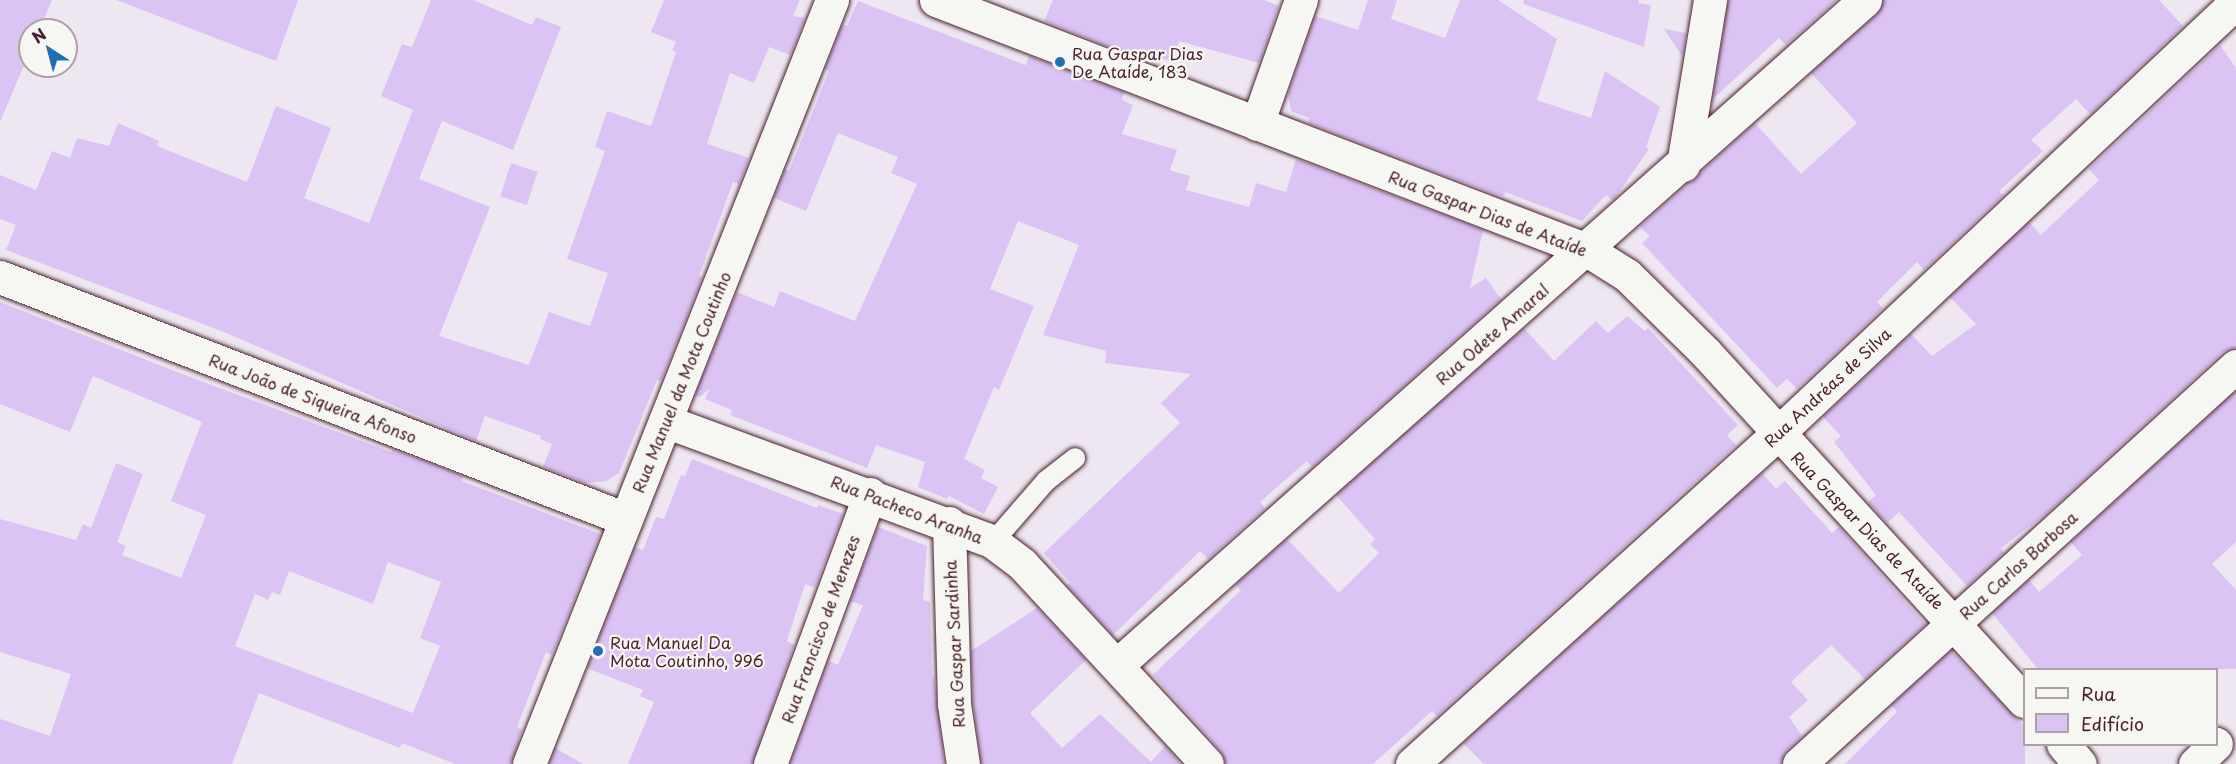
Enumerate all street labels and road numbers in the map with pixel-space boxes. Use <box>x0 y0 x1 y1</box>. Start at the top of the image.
street label: Rua Gaspar Dias de Ataíde <box>1386 166 1590 260</box>
street label: Rua Manuel da Mota Coutinho <box>628 268 734 496</box>
street label: Rua Odete Amaral <box>1431 279 1553 389</box>
street label: Rua Andréas de Silva <box>1759 323 1895 451</box>
street label: Rua João de Siqueira Afonso <box>206 349 420 447</box>
street label: Rua Gaspar Dias de Ataíde <box>1788 447 1948 613</box>
street label: Rua Pacheco Aranha <box>828 471 986 547</box>
street label: Rua Carlos Barbosa <box>1955 507 2081 623</box>
street label: Rua Francisco de Menezes <box>776 531 864 727</box>
street label: Rua Gaspar Sardinha <box>940 560 968 728</box>

